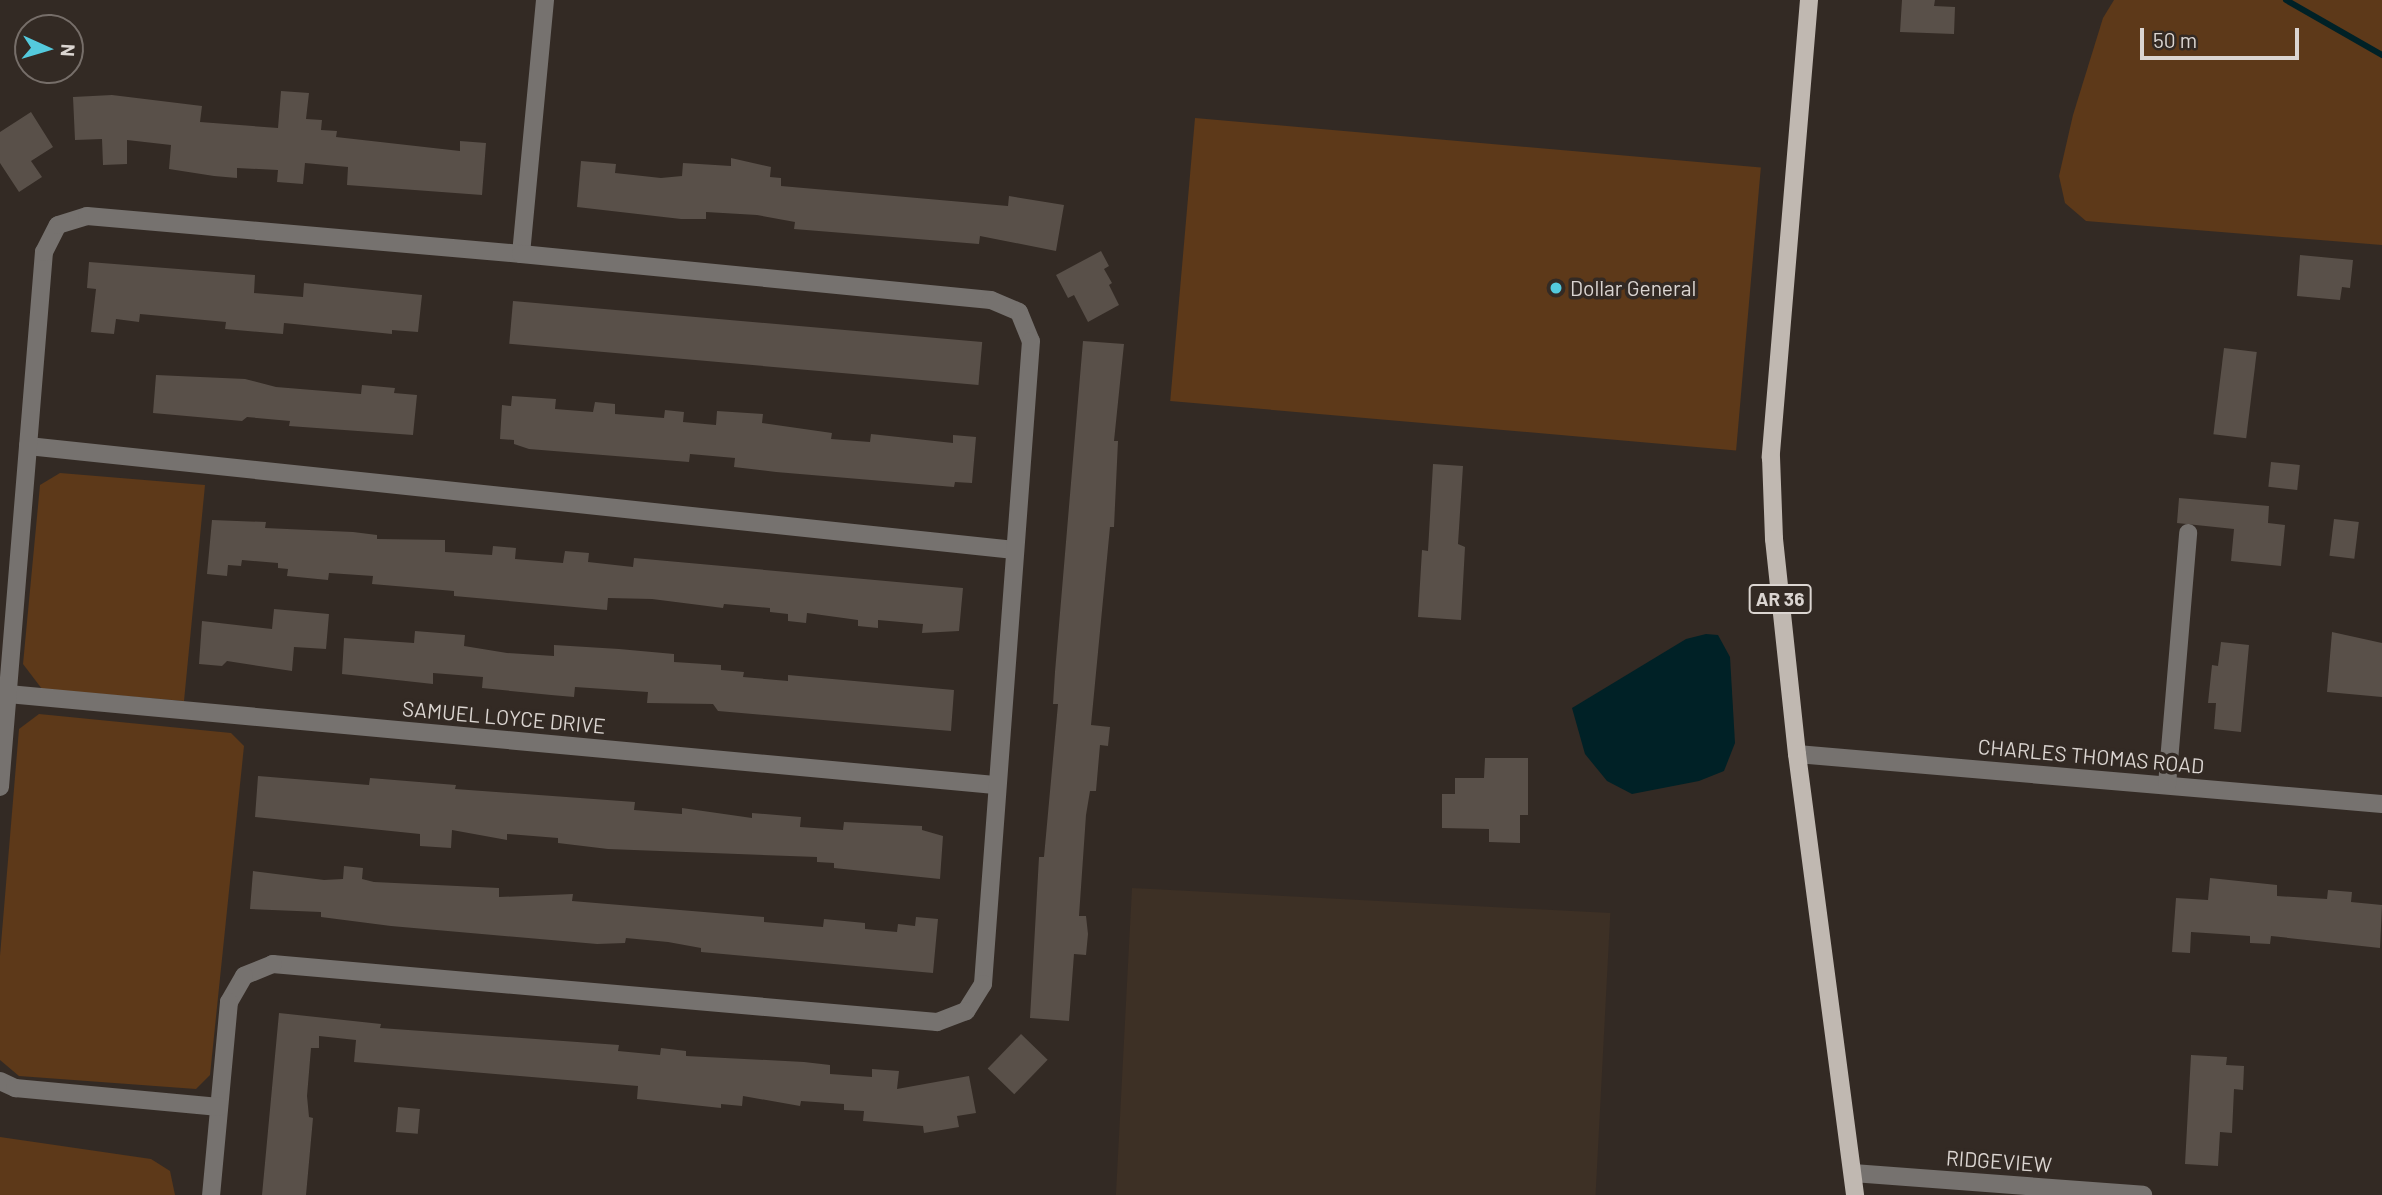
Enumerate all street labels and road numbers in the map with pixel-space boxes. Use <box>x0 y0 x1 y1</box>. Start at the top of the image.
road number: AR 36 <box>1748 584 1812 614</box>
street label: SAMUEL LOYCE DRIVE <box>401 696 607 738</box>
street label: CHARLES THOMAS ROAD <box>1977 734 2205 778</box>
street label: RIDGEVIEW <box>1945 1145 2053 1177</box>

